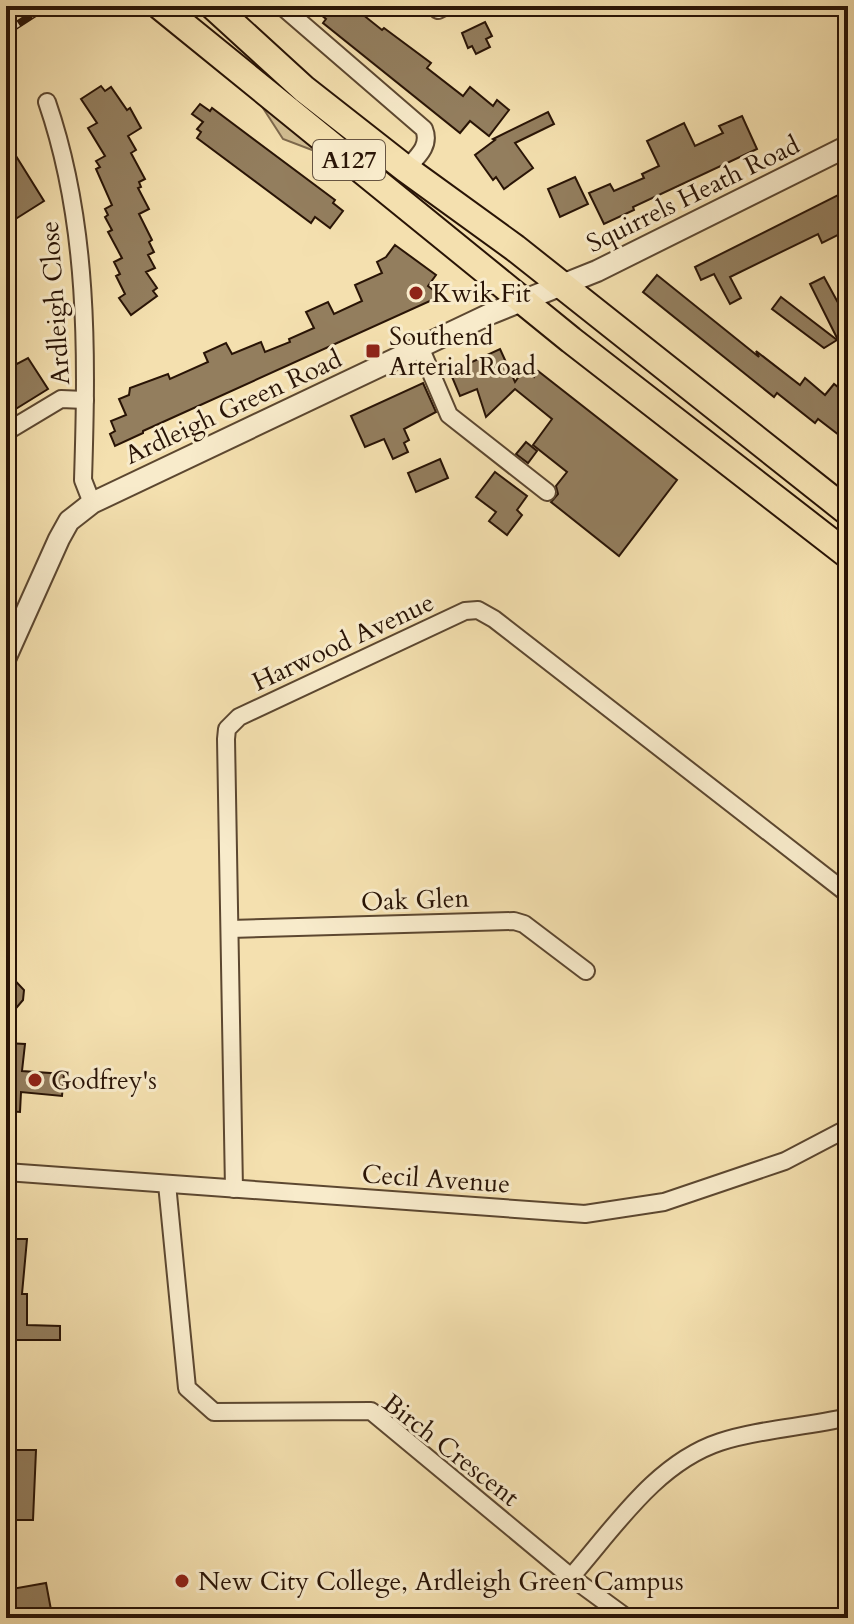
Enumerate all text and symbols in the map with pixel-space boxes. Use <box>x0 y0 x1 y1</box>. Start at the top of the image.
street label: Squirrels Heath Road <box>581 127 806 261</box>
road number: A127 <box>313 140 385 180</box>
street label: Ardleigh Close <box>32 220 78 386</box>
place label: Kwik Fit <box>432 276 531 311</box>
marker: Kwik Fit <box>407 284 425 302</box>
place label: Southend Arterial Road <box>389 319 536 384</box>
street label: Ardleigh Green Road <box>119 341 347 473</box>
marker: Southend Arterial Road <box>364 342 382 360</box>
street label: Harwood Avenue <box>247 585 439 699</box>
street label: Oak Glen <box>360 881 470 919</box>
place label: Godfrey's <box>51 1063 157 1098</box>
marker: Godfrey's <box>26 1071 44 1089</box>
street label: Cecil Avenue <box>361 1156 511 1202</box>
street label: Birch Crescent <box>376 1386 526 1514</box>
place label: New City College, Ardleigh Green Campus <box>198 1564 684 1599</box>
marker: New City College, Ardleigh Green Campus <box>173 1572 191 1590</box>

